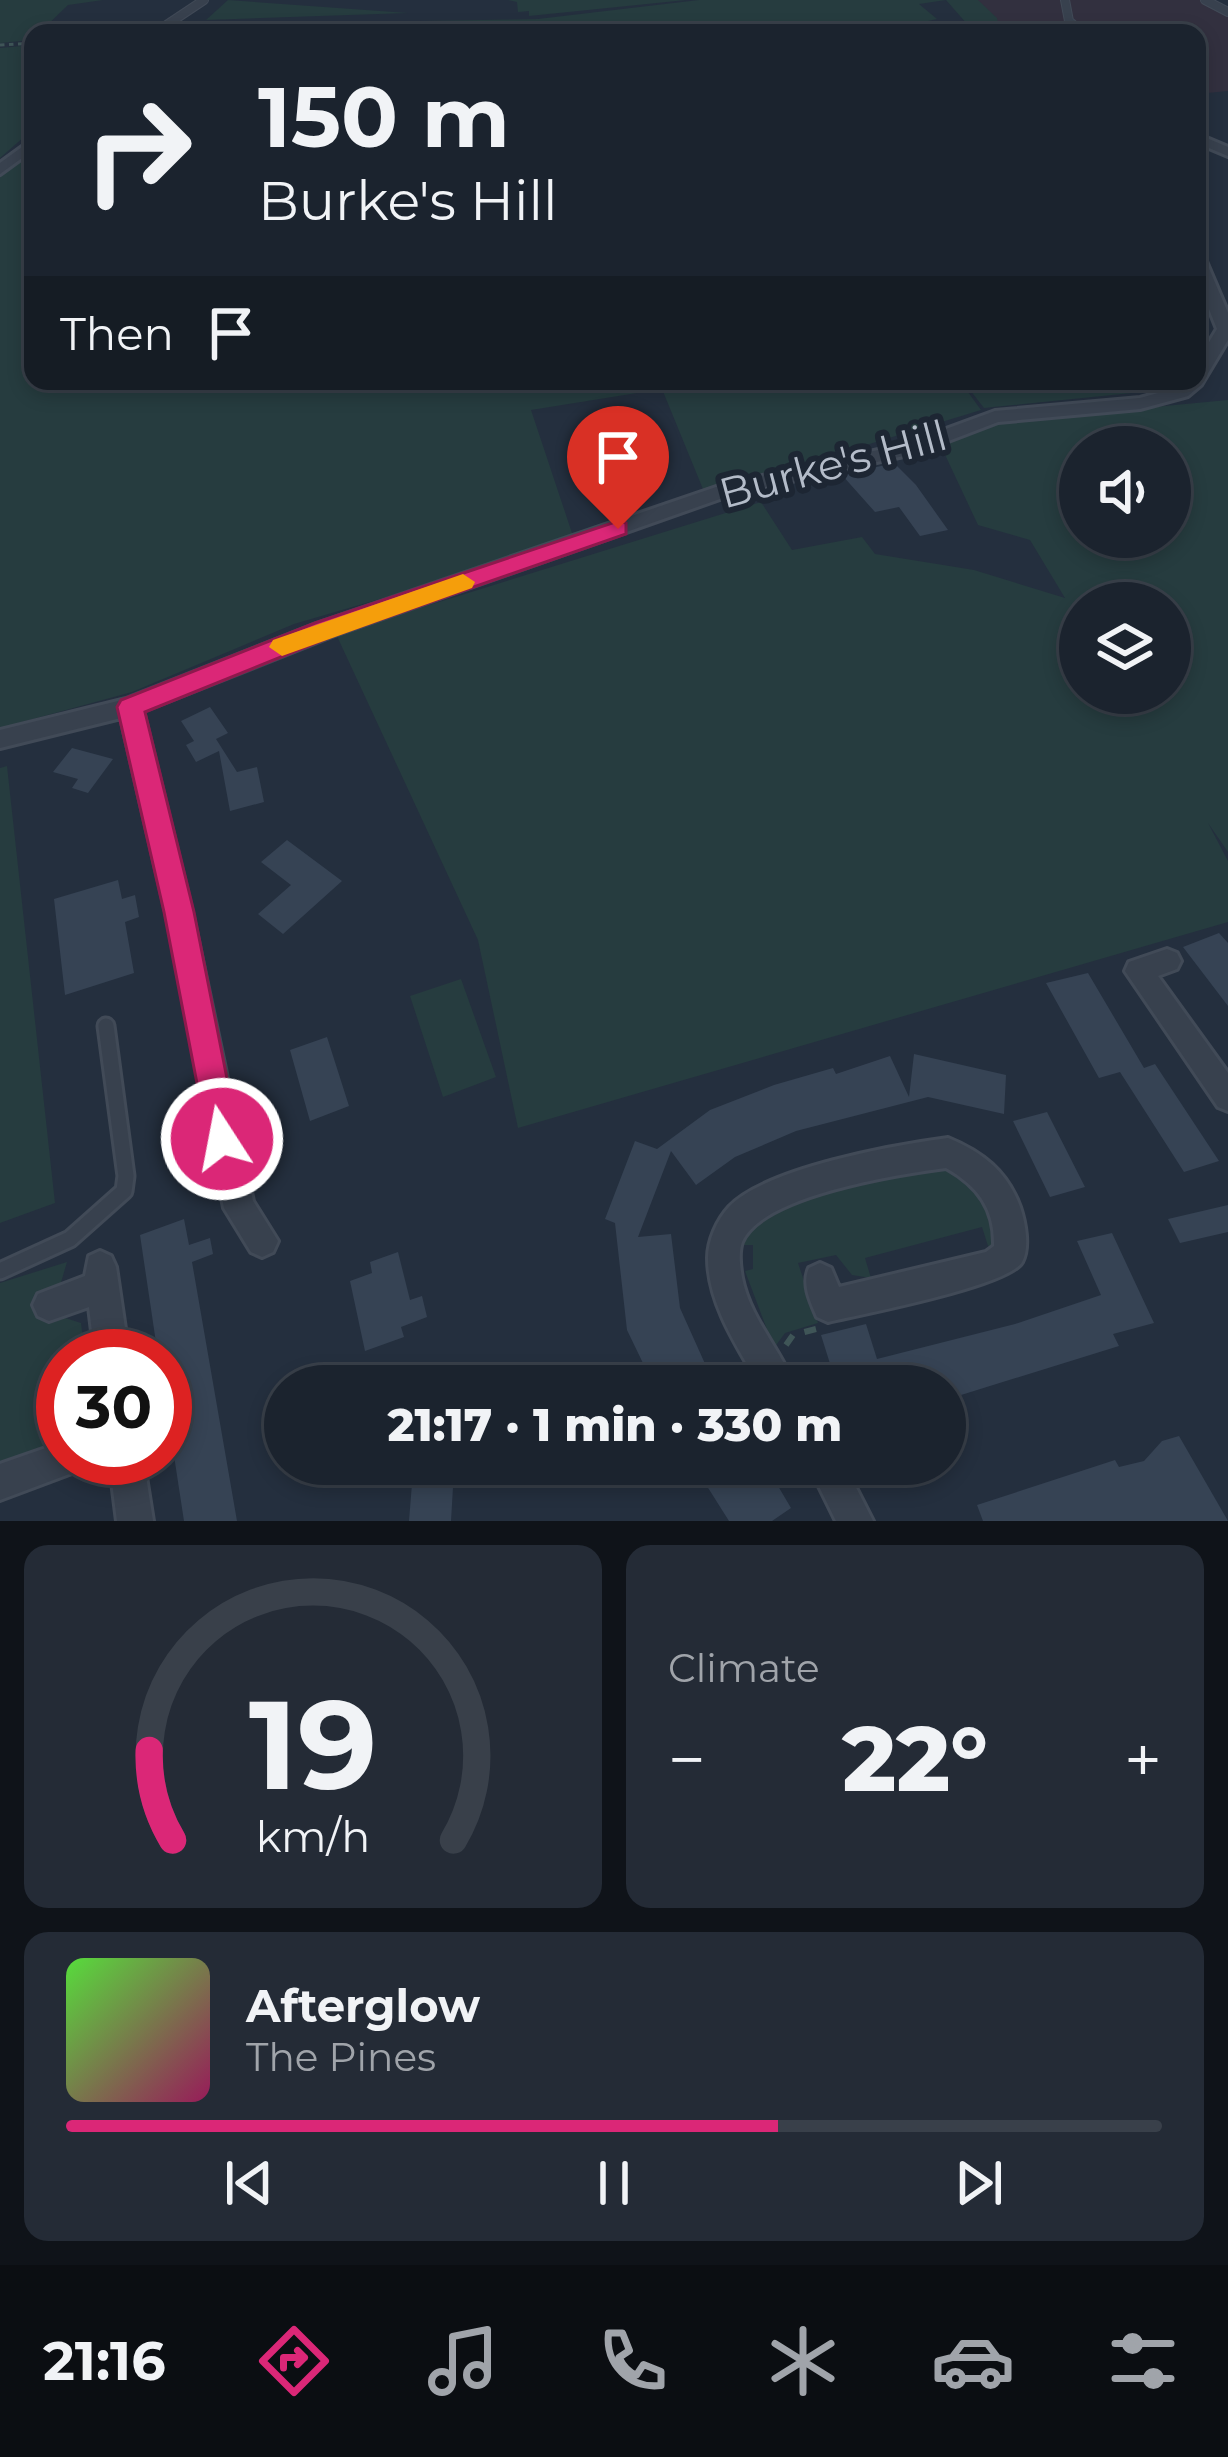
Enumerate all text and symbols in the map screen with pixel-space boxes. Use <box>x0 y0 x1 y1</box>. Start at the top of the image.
text: 150 m <box>258 66 510 168</box>
icon: right <box>60 72 216 228</box>
text: Burke's Hill <box>258 168 558 234</box>
icon: arrive <box>198 300 264 366</box>
text: Then <box>60 306 174 361</box>
pin <box>567 406 669 529</box>
street label: Burke's Hill <box>714 409 952 519</box>
icon: arrive <box>585 424 651 490</box>
map controls <box>1059 426 1191 714</box>
button: sound <box>1059 426 1191 558</box>
button: layers <box>1059 582 1191 714</box>
position arrow <box>159 1076 285 1202</box>
speed limit sign: 30 <box>36 1329 192 1485</box>
text: 21:17 · 1 min · 330 m <box>388 1397 842 1452</box>
text: Climate <box>668 1644 820 1692</box>
text: 19 <box>249 1668 377 1820</box>
text: 22° <box>842 1704 988 1814</box>
text: − <box>668 1719 706 1800</box>
text: + <box>1124 1719 1162 1800</box>
text: km/h <box>256 1809 370 1862</box>
text: Afterglow <box>246 1978 480 2033</box>
text: The Pines <box>246 2033 436 2081</box>
icon: previous <box>216 2150 282 2216</box>
icon: pause <box>581 2150 647 2216</box>
icon: next <box>946 2150 1012 2216</box>
icon: directions <box>252 2319 336 2403</box>
icon: music <box>421 2319 505 2403</box>
icon: phone <box>591 2319 675 2403</box>
icon: climate <box>761 2319 845 2403</box>
icon: car <box>931 2319 1015 2403</box>
icon: filters <box>1101 2319 1185 2403</box>
text: 21:16 <box>43 2328 166 2394</box>

